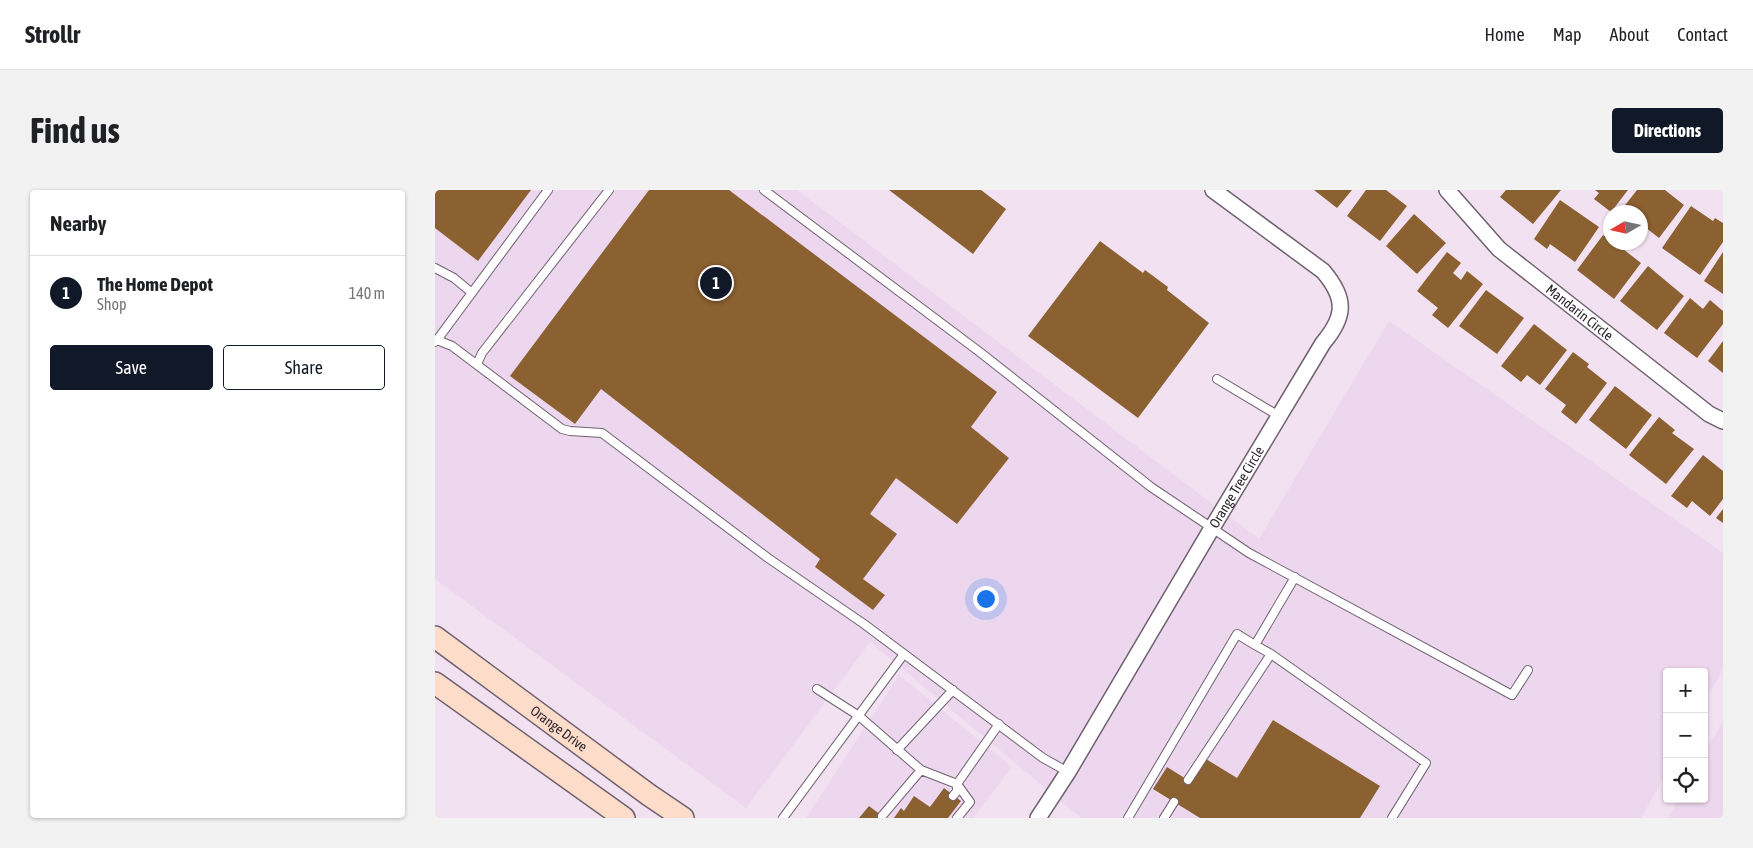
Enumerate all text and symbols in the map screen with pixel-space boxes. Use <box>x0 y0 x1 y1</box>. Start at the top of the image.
text: Strollr <box>25 21 80 48</box>
text: Home <box>1485 24 1525 45</box>
text: Map <box>1553 24 1582 45</box>
text: About <box>1610 24 1649 45</box>
text: Contact <box>1677 24 1728 45</box>
button: Directions <box>1612 108 1723 153</box>
text: Find us <box>30 110 120 150</box>
north arrow <box>1603 205 1648 250</box>
text: Nearby <box>50 211 106 235</box>
pin: 1 <box>700 264 732 302</box>
text: The Home Depot <box>97 273 213 295</box>
street label: Mandarin Circle <box>1543 281 1616 343</box>
text: 1 <box>62 284 70 302</box>
text: 140 m <box>349 284 385 302</box>
text: Shop <box>97 295 127 313</box>
button: Save <box>50 345 213 390</box>
button: Share <box>223 345 385 390</box>
street label: Orange Tree Circle <box>1206 443 1267 531</box>
your location <box>973 586 999 612</box>
map controls <box>1663 668 1708 803</box>
button: + <box>1663 668 1708 713</box>
street label: Orange Drive <box>527 702 590 755</box>
button: − <box>1663 713 1708 758</box>
button: locate <box>1663 758 1708 803</box>

